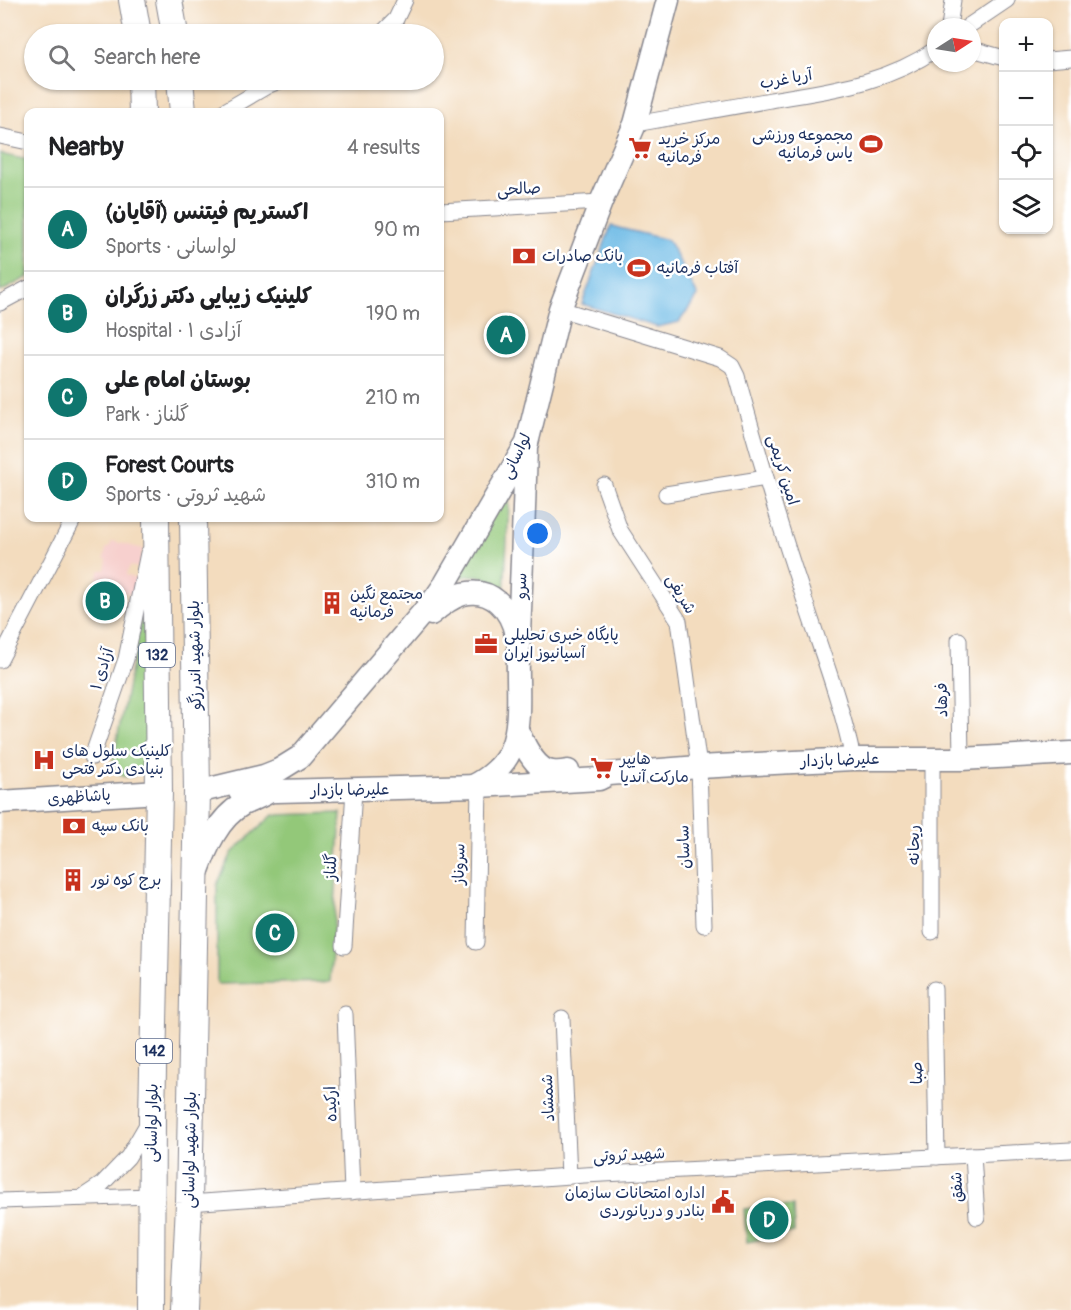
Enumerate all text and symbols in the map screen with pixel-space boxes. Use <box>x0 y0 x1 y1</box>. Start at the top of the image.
north arrow <box>927 18 981 72</box>
map controls <box>999 18 1053 234</box>
button: + <box>999 18 1053 72</box>
search box <box>24 24 444 90</box>
icon: search <box>45 41 78 74</box>
text: Search here <box>93 43 200 71</box>
street label: آریا غرب <box>758 64 815 93</box>
button: − <box>999 72 1053 126</box>
place label: مجموعه ورزشی یاس فرمانیه <box>752 125 853 163</box>
button: locate <box>999 126 1053 180</box>
place label: مرکز خرید فرمانیه <box>658 129 720 167</box>
text: Nearby <box>48 131 124 163</box>
sports icon: مجموعه ورزشی یاس فرمانیه <box>858 131 884 157</box>
text: 4 results <box>347 135 420 160</box>
supermarket icon: مرکز خرید فرمانیه <box>627 135 653 161</box>
street label: صالحی <box>496 178 542 200</box>
button: layers <box>999 180 1053 234</box>
text: اکستریم فیتنس (آقایان) <box>105 198 308 226</box>
text: A <box>61 217 74 242</box>
text: 90 m <box>374 217 420 242</box>
text: Sports · لواسانی <box>105 234 237 259</box>
bank icon: بانک صادرات <box>511 243 537 269</box>
place label: بانک صادرات <box>542 246 623 266</box>
sports icon: آفتاب فرمانیه <box>626 255 652 281</box>
place label: آفتاب فرمانیه <box>657 258 739 278</box>
text: کلینیک زیبایی دکتر زرگران <box>105 282 312 310</box>
text: B <box>62 301 73 326</box>
text: 190 m <box>366 301 420 326</box>
pin: A <box>486 312 526 358</box>
text: Hospital · آزادی ۱ <box>105 318 242 343</box>
text: بوستان امام علی <box>105 366 251 394</box>
text: C <box>61 385 74 410</box>
text: 210 m <box>365 385 420 410</box>
text: Park · گلناز <box>105 402 189 427</box>
street label: لواسانی <box>496 430 536 482</box>
street label: امین کریمی <box>763 432 803 508</box>
text: Forest Courts <box>105 451 234 479</box>
text: D <box>61 469 74 494</box>
text: 310 m <box>365 469 420 494</box>
text: Sports · شهید ثروتی <box>105 482 266 507</box>
your location <box>523 519 552 548</box>
street label: شریفی <box>662 570 700 618</box>
street label: سرو <box>511 572 531 601</box>
pin: B <box>86 578 124 624</box>
place label: مجتمع نگین فرمانیه <box>350 584 423 622</box>
building icon: مجتمع نگین فرمانیه <box>319 590 345 616</box>
street label: بلوار شهید اندرزگو <box>184 600 206 712</box>
place label: پایگاه خبری تحلیلی آسیانیوز ایران <box>504 625 619 663</box>
office icon: پایگاه خبری تحلیلی آسیانیوز ایران <box>473 631 499 657</box>
road number: 132 <box>139 643 175 667</box>
street label: آزادی ۱ <box>86 644 118 693</box>
street label: فرهاد <box>932 682 952 718</box>
place label: کلینیک سلول های بنیادی دکتر فتحی <box>62 741 172 779</box>
hospital icon: کلینیک سلول های بنیادی دکتر فتحی <box>31 747 57 773</box>
place label: هایپر مارکت آندیا <box>618 749 689 787</box>
street label: علیرضا بازدار <box>798 749 880 771</box>
supermarket icon: هایپر مارکت آندیا <box>589 755 615 781</box>
street label: علیرضا بازدار <box>308 779 390 801</box>
street label: پاشاظهری <box>47 785 111 809</box>
bank icon: بانک سپه <box>61 813 87 839</box>
place label: بانک سپه <box>92 816 149 836</box>
street label: ساسان <box>673 825 695 869</box>
street label: ریحانه <box>904 825 924 865</box>
street label: سروناز <box>449 843 469 887</box>
street label: گلناز <box>320 853 342 883</box>
building icon: برج کوه نور <box>60 867 86 893</box>
place label: برج کوه نور <box>90 870 161 890</box>
pin: C <box>256 910 294 956</box>
road number: 142 <box>136 1039 172 1063</box>
street label: صبا <box>907 1061 927 1085</box>
street label: شمشاد <box>537 1074 559 1122</box>
street label: بلوار لواسانی <box>141 1083 163 1163</box>
street label: ارکیده <box>320 1086 342 1122</box>
street label: بلوار شهید لواسانی <box>179 1091 201 1209</box>
street label: شهید ثروتی <box>592 1143 666 1167</box>
street label: شفق <box>946 1171 968 1203</box>
place label: اداره امتحانات سازمان بنادر و دریانوردی <box>565 1183 705 1221</box>
public building icon: اداره امتحانات سازمان بنادر و دریانوردی <box>710 1189 736 1215</box>
pin: D <box>750 1198 788 1242</box>

